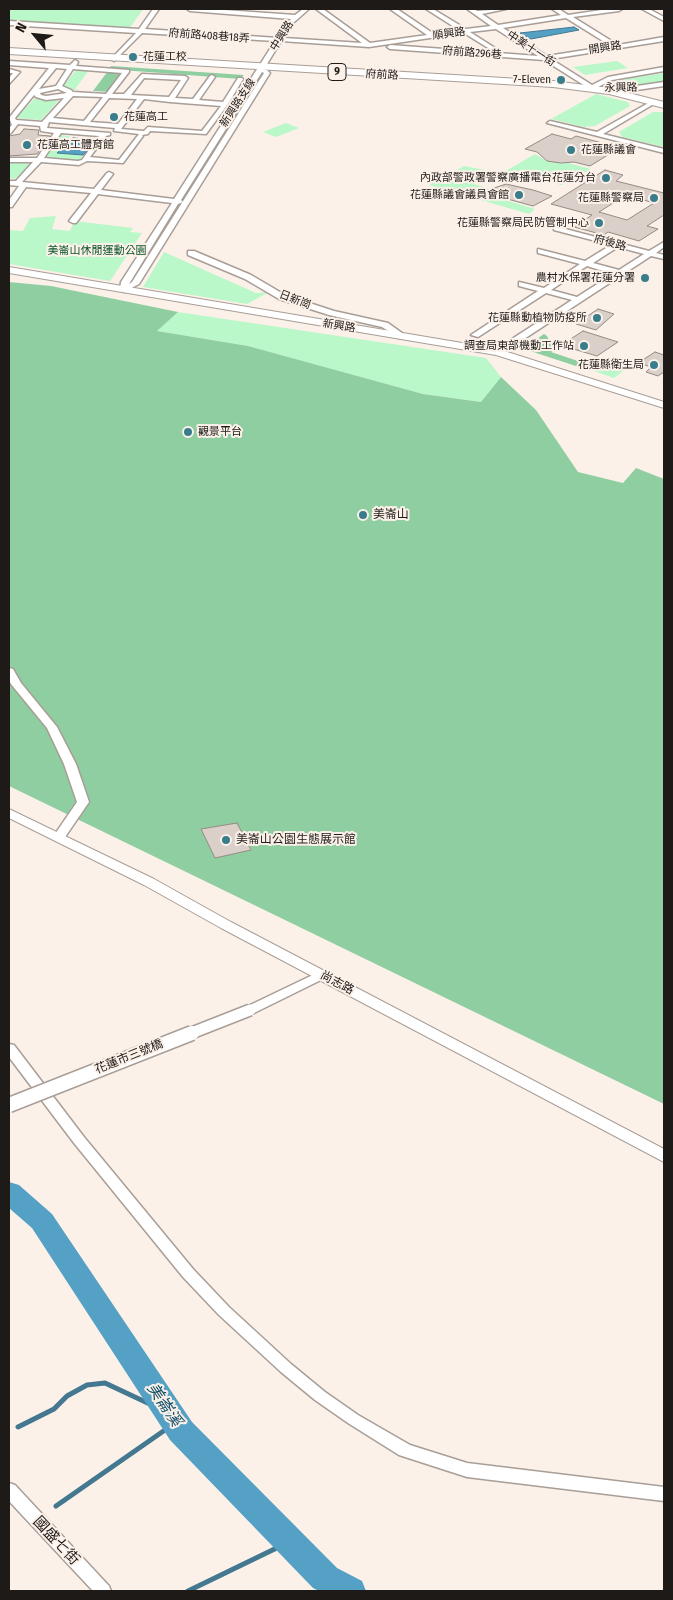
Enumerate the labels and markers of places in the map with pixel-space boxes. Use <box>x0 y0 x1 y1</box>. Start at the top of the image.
place label: 花蓮工校 <box>143 50 187 64</box>
marker: 花蓮工校 <box>127 51 139 63</box>
place label: 7-Eleven <box>513 73 551 87</box>
marker: 7-Eleven <box>555 74 567 86</box>
place label: 花蓮高工 <box>124 110 168 124</box>
marker: 花蓮高工 <box>108 111 120 123</box>
place label: 花蓮高工體育館 <box>37 138 114 152</box>
marker: 花蓮高工體育館 <box>21 139 33 151</box>
place label: 花蓮縣議會 <box>581 143 636 157</box>
marker: 花蓮縣議會 <box>565 144 577 156</box>
place label: 內政部警政署警察廣播電台花蓮分台 <box>420 171 596 185</box>
marker: 內政部警政署警察廣播電台花蓮分台 <box>600 172 612 184</box>
place label: 花蓮縣議會議員會館 <box>410 188 509 202</box>
marker: 花蓮縣議會議員會館 <box>513 189 525 201</box>
place label: 花蓮縣警察局 <box>578 191 644 205</box>
marker: 花蓮縣警察局 <box>648 192 660 204</box>
place label: 花蓮縣警察局民防管制中心 <box>457 216 589 230</box>
marker: 花蓮縣警察局民防管制中心 <box>593 217 605 229</box>
place label: 農村水保署花蓮分署 <box>536 271 635 285</box>
marker: 農村水保署花蓮分署 <box>639 272 651 284</box>
place label: 花蓮縣動植物防疫所 <box>488 311 587 325</box>
marker: 花蓮縣動植物防疫所 <box>591 312 603 324</box>
place label: 調查局東部機動工作站 <box>464 339 574 353</box>
marker: 調查局東部機動工作站 <box>578 340 590 352</box>
place label: 花蓮縣衛生局 <box>578 358 644 372</box>
marker: 花蓮縣衛生局 <box>648 359 660 371</box>
place label: 觀景平台 <box>198 425 242 439</box>
marker: 觀景平台 <box>182 426 194 438</box>
place label: 美崙山 <box>373 508 409 522</box>
marker: 美崙山 <box>357 509 369 521</box>
place label: 美崙山公園生態展示館 <box>236 833 356 847</box>
marker: 美崙山公園生態展示館 <box>220 834 232 846</box>

